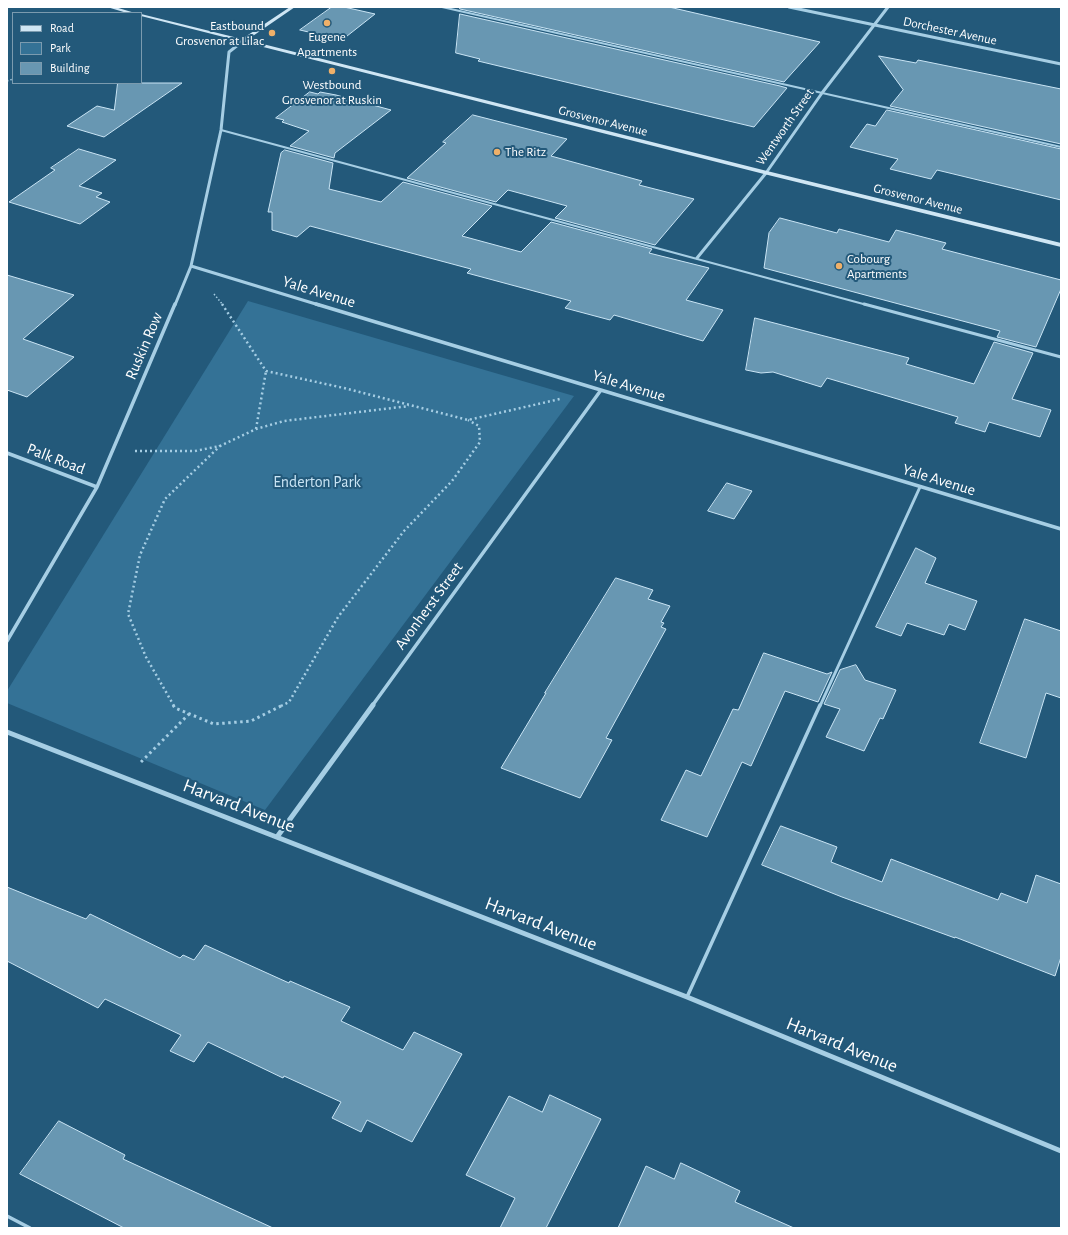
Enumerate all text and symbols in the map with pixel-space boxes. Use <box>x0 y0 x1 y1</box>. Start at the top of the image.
legend <box>12 12 142 84</box>
street label: Dorchester Avenue <box>902 13 998 49</box>
place label: Eastbound Grosvenor at Lilac <box>175 18 264 49</box>
marker: Eugene Apartments <box>322 18 332 28</box>
text: Road <box>50 22 74 34</box>
marker: Eastbound Grosvenor at Lilac <box>267 28 277 38</box>
place label: Eugene Apartments <box>297 29 357 60</box>
text: Park <box>50 42 71 54</box>
text: Building <box>50 62 90 74</box>
marker: Westbound Grosvenor at Ruskin <box>327 66 337 76</box>
place label: Westbound Grosvenor at Ruskin <box>282 77 382 108</box>
street label: Wentworth Street <box>753 85 817 169</box>
street label: Grosvenor Avenue <box>557 102 649 140</box>
place label: The Ritz <box>505 144 546 160</box>
marker: The Ritz <box>492 147 502 157</box>
street label: Grosvenor Avenue <box>872 180 964 218</box>
place label: Cobourg Apartments <box>847 251 907 282</box>
marker: Cobourg Apartments <box>834 261 844 271</box>
street label: Yale Avenue <box>280 272 358 312</box>
street label: Ruskin Row <box>121 309 167 383</box>
street label: Yale Avenue <box>590 366 668 406</box>
street label: Palk Road <box>24 439 88 479</box>
street label: Yale Avenue <box>900 460 978 500</box>
park label: Enderton Park <box>273 472 361 492</box>
street label: Avonherst Street <box>391 558 467 654</box>
street label: Harvard Avenue <box>180 774 298 838</box>
street label: Harvard Avenue <box>482 892 600 956</box>
street label: Harvard Avenue <box>783 1012 901 1078</box>

